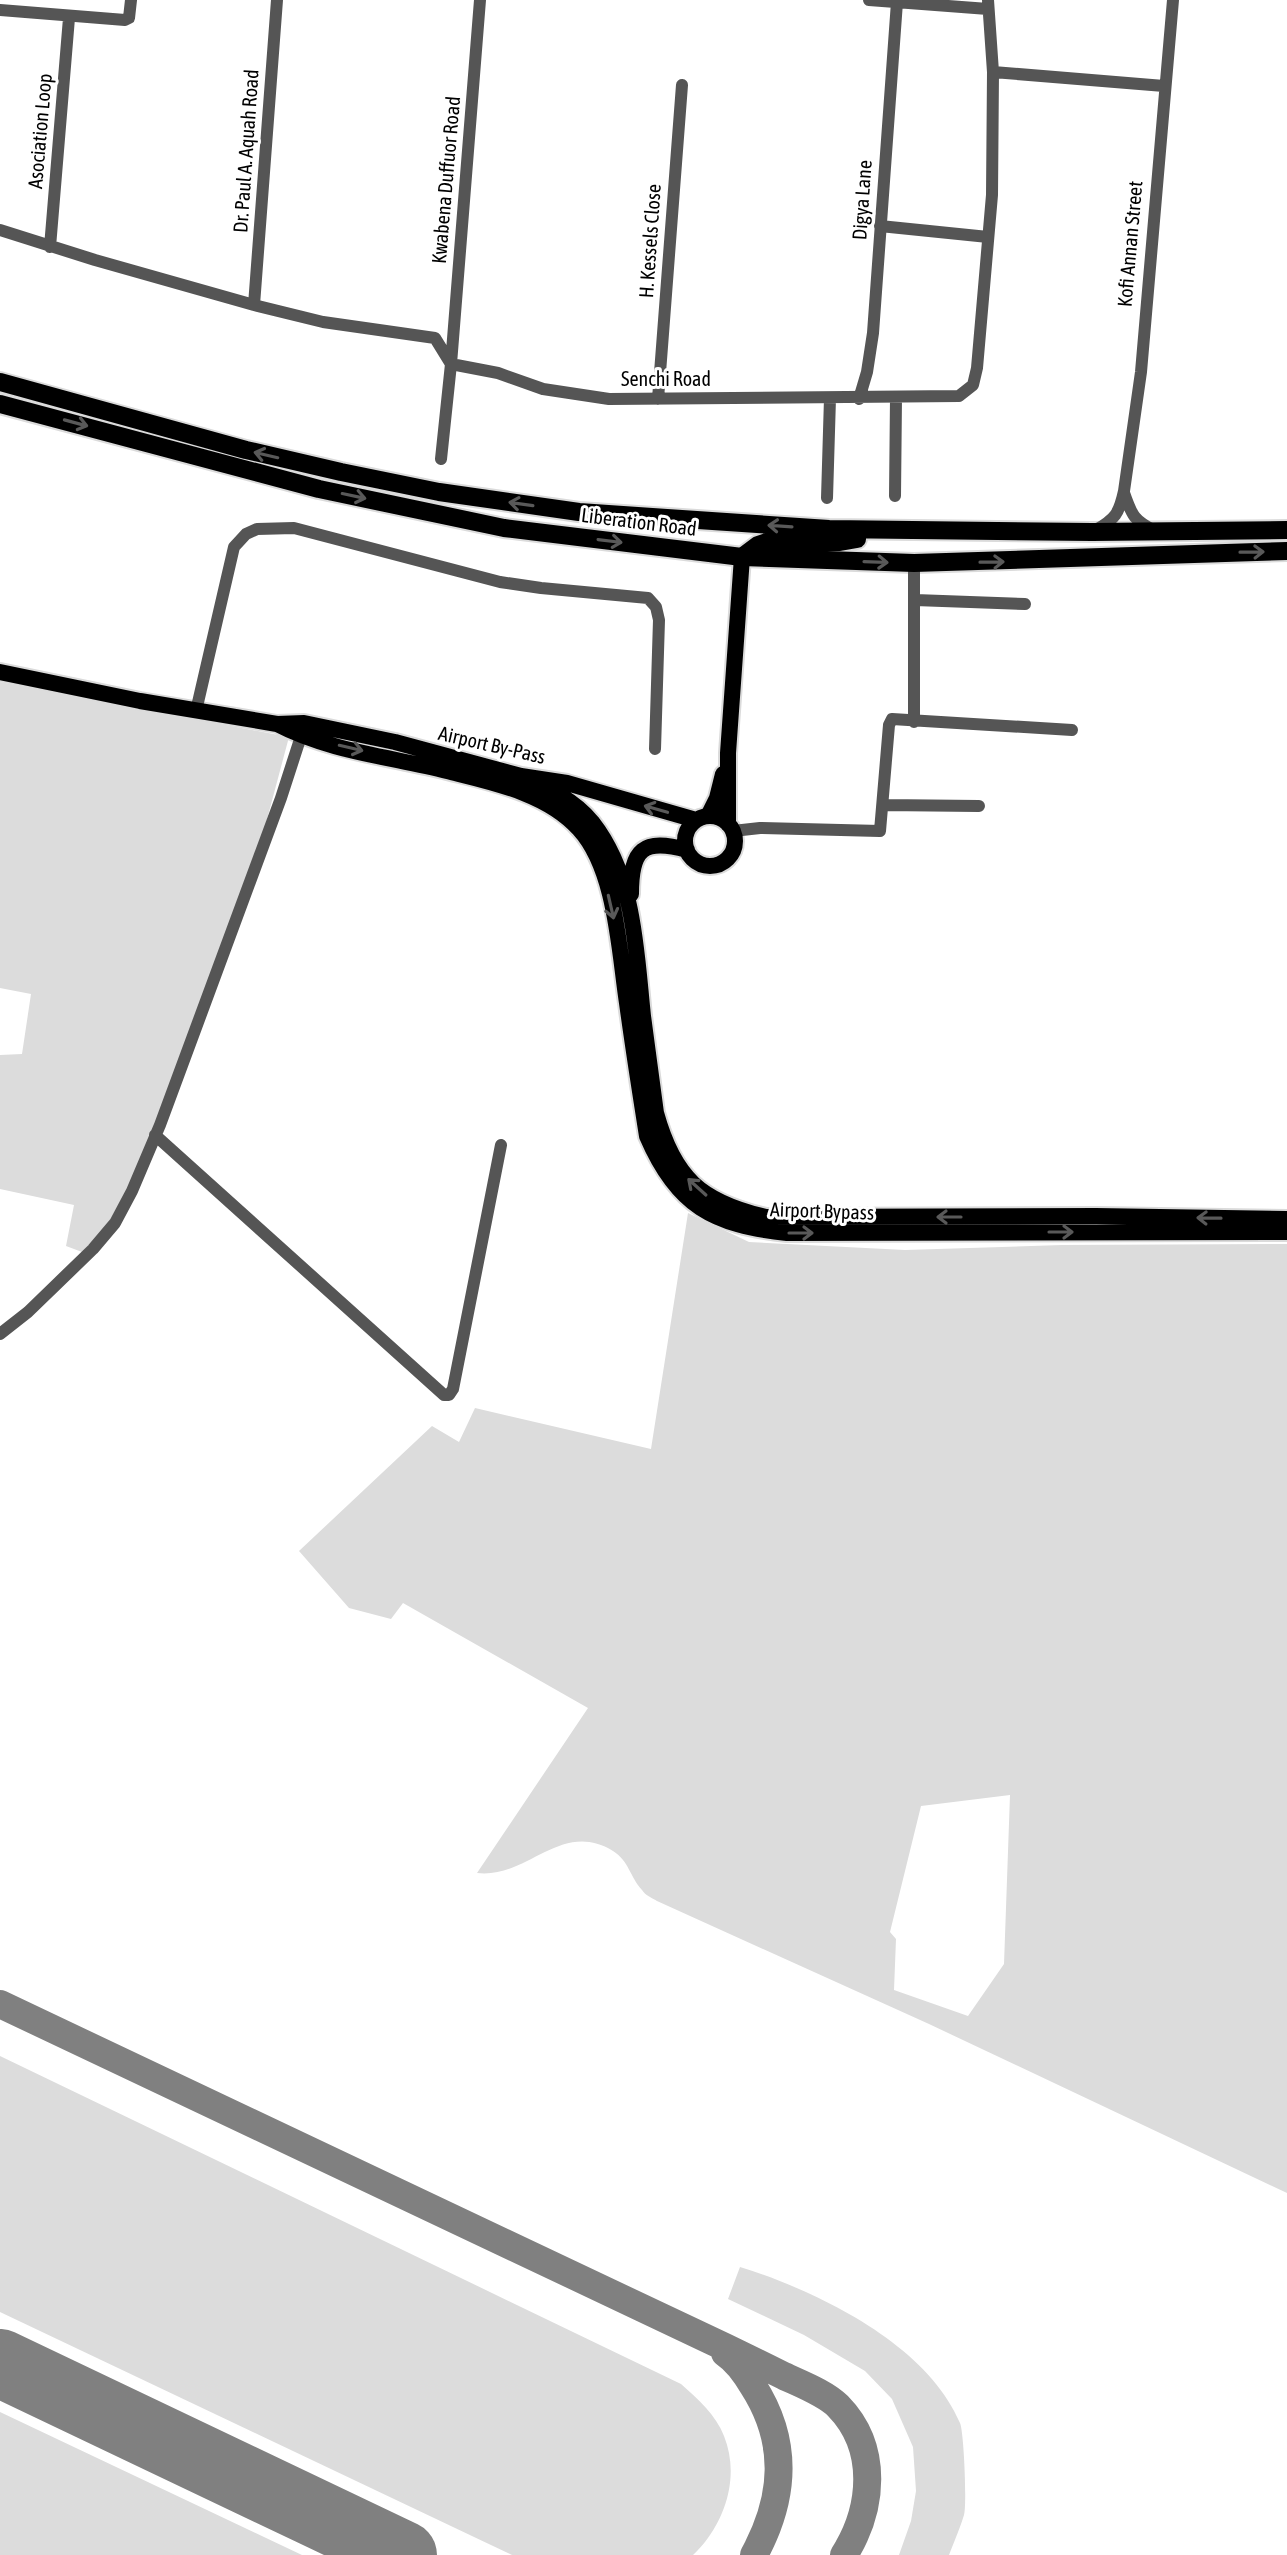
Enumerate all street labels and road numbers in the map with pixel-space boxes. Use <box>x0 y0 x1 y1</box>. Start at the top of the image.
street label: Dr. Paul A. Aquah Road <box>228 68 263 234</box>
street label: Asociation Loop <box>23 72 56 190</box>
street label: Kwabena Duffuor Road <box>427 95 464 265</box>
street label: Digya Lane <box>847 159 876 241</box>
street label: Kofi Annan Street <box>1113 180 1146 308</box>
street label: H. Kessels Close <box>634 183 665 299</box>
street label: Senchi Road <box>621 367 711 390</box>
street label: Liberation Road <box>580 503 698 540</box>
street label: Airport By-Pass <box>436 721 548 768</box>
street label: Airport Bypass <box>770 1197 874 1224</box>

